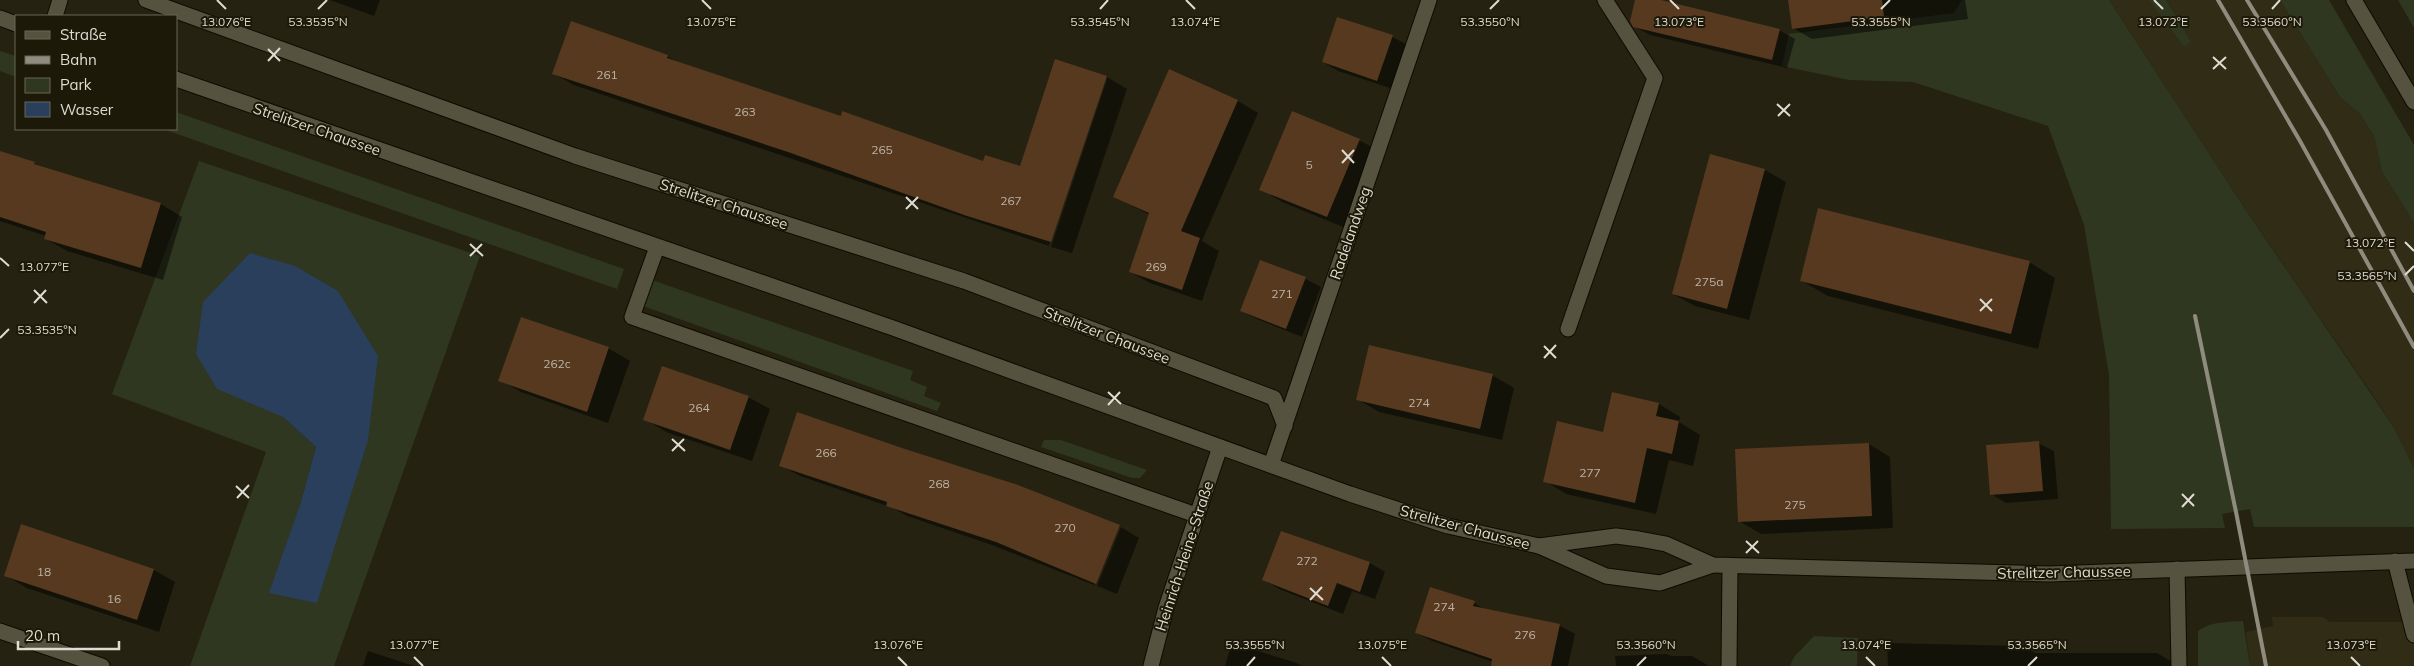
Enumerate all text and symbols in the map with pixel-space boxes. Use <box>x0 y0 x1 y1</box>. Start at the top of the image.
text: 13.076°E <box>201 14 251 29</box>
text: 53.3535°N <box>288 14 348 29</box>
text: 13.075°E <box>686 14 736 29</box>
text: 53.3545°N <box>1070 14 1130 29</box>
text: 13.074°E <box>1170 14 1220 29</box>
text: 53.3550°N <box>1460 14 1520 29</box>
text: 13.073°E <box>1654 14 1704 29</box>
text: 53.3555°N <box>1851 14 1911 29</box>
text: 13.072°E <box>2138 14 2188 29</box>
text: 53.3560°N <box>2242 14 2302 29</box>
legend <box>15 15 178 130</box>
text: Straße <box>60 25 107 44</box>
text: Bahn <box>60 50 97 69</box>
house number: 261 <box>596 67 618 82</box>
text: Park <box>60 75 92 94</box>
street label: Strelitzer Chaussee <box>251 98 383 160</box>
text: Wasser <box>60 100 114 119</box>
house number: 263 <box>734 104 756 119</box>
house number: 265 <box>871 142 893 157</box>
house number: 5 <box>1305 157 1313 172</box>
street label: Strelitzer Chaussee <box>658 174 790 234</box>
street label: Radelandweg <box>1325 184 1375 282</box>
house number: 267 <box>1000 193 1022 208</box>
text: 13.072°E <box>2345 235 2395 250</box>
text: 13.077°E <box>19 259 69 274</box>
house number: 269 <box>1145 259 1167 274</box>
text: 53.3565°N <box>2337 268 2397 283</box>
house number: 275a <box>1695 274 1723 289</box>
house number: 271 <box>1271 286 1293 301</box>
street label: Strelitzer Chaussee <box>1041 302 1173 368</box>
text: 53.3535°N <box>17 322 77 337</box>
house number: 262c <box>543 356 571 371</box>
house number: 274 <box>1408 395 1430 410</box>
house number: 264 <box>688 400 710 415</box>
house number: 266 <box>815 445 837 460</box>
house number: 277 <box>1579 465 1601 480</box>
house number: 268 <box>928 476 950 491</box>
street label: Heinrich-Heine-Straße <box>1151 479 1217 633</box>
house number: 275 <box>1784 497 1806 512</box>
street label: Strelitzer Chaussee <box>1398 501 1532 553</box>
house number: 270 <box>1054 520 1076 535</box>
house number: 272 <box>1296 553 1318 568</box>
street label: Strelitzer Chaussee <box>1997 561 2131 583</box>
house number: 18 <box>37 564 51 579</box>
house number: 16 <box>107 591 121 606</box>
house number: 274 <box>1433 599 1455 614</box>
scale bar <box>18 618 119 650</box>
text: 20 m <box>25 626 60 645</box>
house number: 276 <box>1514 627 1536 642</box>
text: 13.077°E <box>389 637 439 652</box>
text: 13.076°E <box>873 637 923 652</box>
text: 53.3555°N <box>1225 637 1285 652</box>
text: 13.075°E <box>1357 637 1407 652</box>
text: 53.3560°N <box>1616 637 1676 652</box>
text: 13.074°E <box>1841 637 1891 652</box>
text: 53.3565°N <box>2007 637 2067 652</box>
text: 13.073°E <box>2326 637 2376 652</box>

